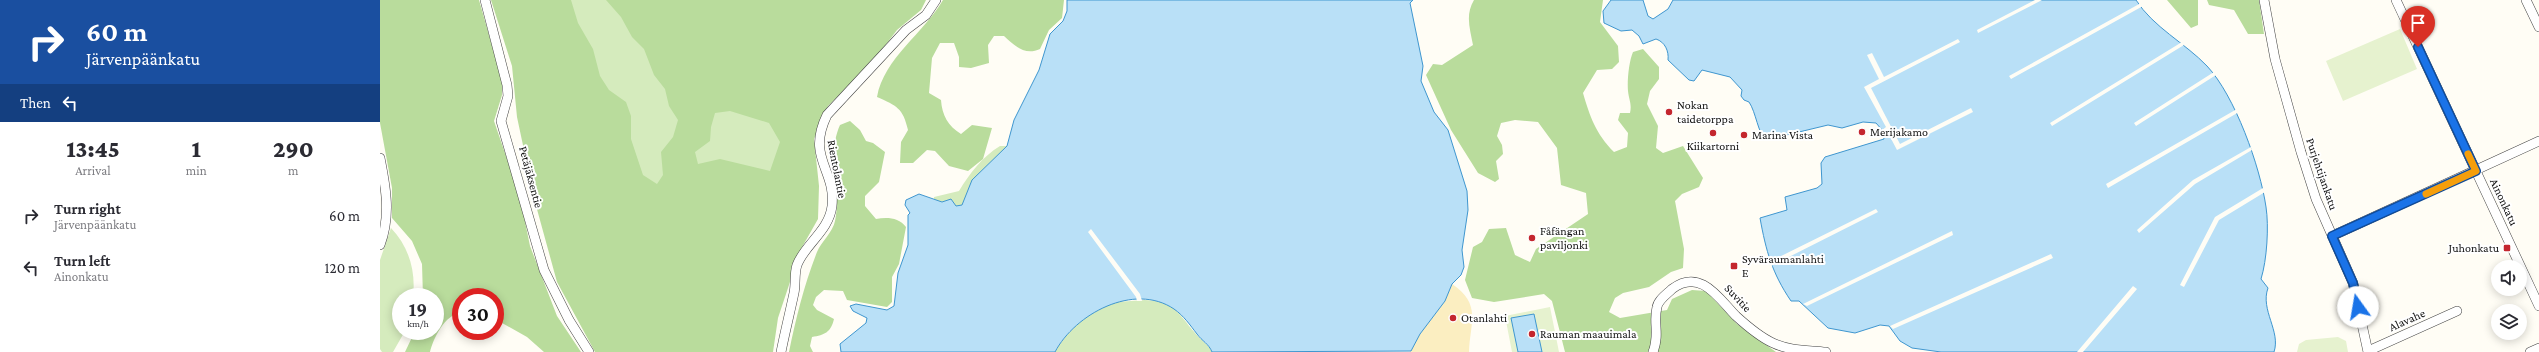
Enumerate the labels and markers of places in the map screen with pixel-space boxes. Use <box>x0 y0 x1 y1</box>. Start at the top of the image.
pin <box>2401 6 2435 47</box>
place label: Nokan taidetorppa <box>1677 98 1734 126</box>
marker: Nokan taidetorppa <box>1664 107 1674 117</box>
place label: Merijakamo <box>1870 125 1928 139</box>
marker: Merijakamo <box>1857 127 1867 137</box>
marker: Kiikartorni <box>1708 128 1718 138</box>
place label: Marina Vista <box>1752 128 1814 142</box>
marker: Marina Vista <box>1739 130 1749 140</box>
place label: Kiikartorni <box>1687 139 1739 153</box>
place label: Fåfängan paviljonki <box>1540 224 1588 252</box>
marker: Fåfängan paviljonki <box>1527 233 1537 243</box>
place label: Juhonkatu <box>2448 241 2500 255</box>
marker: Juhonkatu <box>2502 243 2512 253</box>
place label: Syväraumanlahti E <box>1742 252 1824 280</box>
marker: Syväraumanlahti E <box>1729 261 1739 271</box>
place label: Otanlahti <box>1461 311 1507 325</box>
marker: Otanlahti <box>1448 313 1458 323</box>
place label: Rauman maauimala <box>1540 327 1637 341</box>
marker: Rauman maauimala <box>1527 329 1537 339</box>

